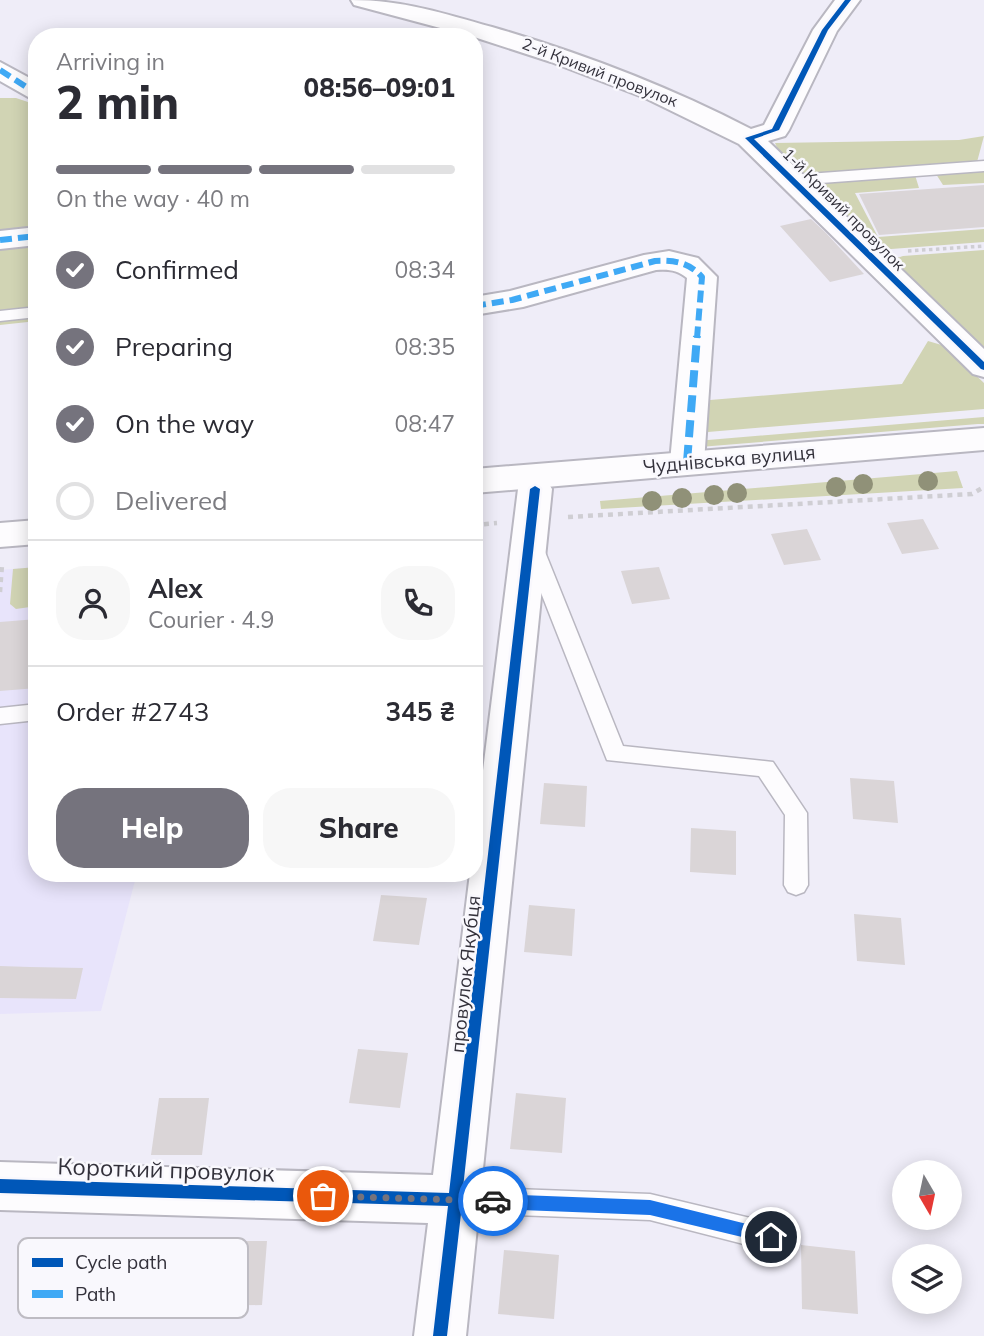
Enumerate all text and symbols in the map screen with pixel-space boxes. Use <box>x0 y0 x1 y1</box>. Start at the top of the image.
street label: 2-й Кривий провулок <box>519 33 681 111</box>
text: Arriving in <box>56 47 165 76</box>
text: 08:56–09:01 <box>304 71 455 104</box>
text: 2 min <box>56 73 179 131</box>
street label: 1-й Кривий провулок <box>779 144 910 275</box>
text: On the way · 40 m <box>56 184 250 213</box>
icon: check <box>56 251 94 289</box>
text: Confirmed <box>115 253 239 286</box>
text: 08:34 <box>395 255 455 284</box>
icon: check <box>56 328 94 366</box>
text: Preparing <box>115 330 233 363</box>
text: 08:35 <box>395 332 455 361</box>
icon: check <box>56 405 94 443</box>
text: On the way <box>115 407 254 440</box>
text: 08:47 <box>395 409 455 438</box>
street label: Чуднівська вулиця <box>642 440 816 478</box>
text: Delivered <box>115 484 228 517</box>
button: person <box>56 566 130 640</box>
button: phone <box>381 566 455 640</box>
text: Alex <box>148 572 203 605</box>
text: Courier · 4.9 <box>148 605 274 634</box>
text: Order #2743 <box>56 695 209 728</box>
text: 345 ₴ <box>385 695 455 728</box>
button: Help <box>56 788 249 868</box>
button: Share <box>263 788 455 868</box>
street label: провулок Якубця <box>445 894 485 1054</box>
street label: Короткий провулок <box>57 1151 275 1188</box>
north arrow <box>892 1160 962 1230</box>
map controls <box>892 1160 962 1314</box>
pin <box>293 1166 353 1226</box>
courier <box>458 1166 528 1236</box>
icon: bag <box>304 1177 342 1215</box>
icon: car <box>474 1182 512 1220</box>
pin <box>741 1207 801 1267</box>
icon: home <box>752 1218 790 1256</box>
legend <box>18 1238 248 1318</box>
button: layers <box>892 1244 962 1314</box>
text: Cycle path <box>75 1250 167 1274</box>
text: Path <box>75 1282 116 1306</box>

